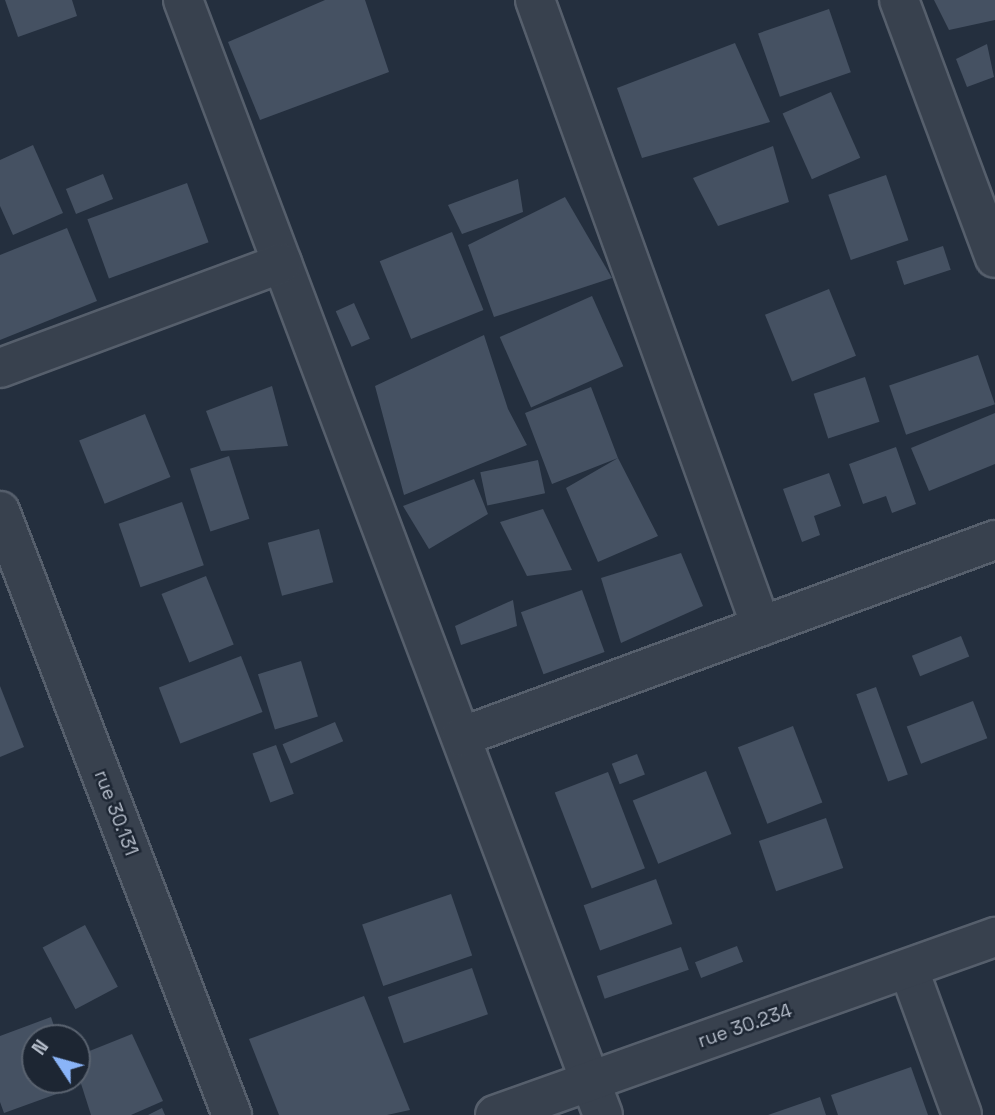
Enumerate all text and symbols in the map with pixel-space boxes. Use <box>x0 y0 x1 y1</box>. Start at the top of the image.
street label: rue 30.131 <box>89 767 143 859</box>
street label: rue 30.234 <box>695 999 795 1053</box>
north arrow <box>21 1024 91 1094</box>
text: N <box>26 1035 54 1060</box>

